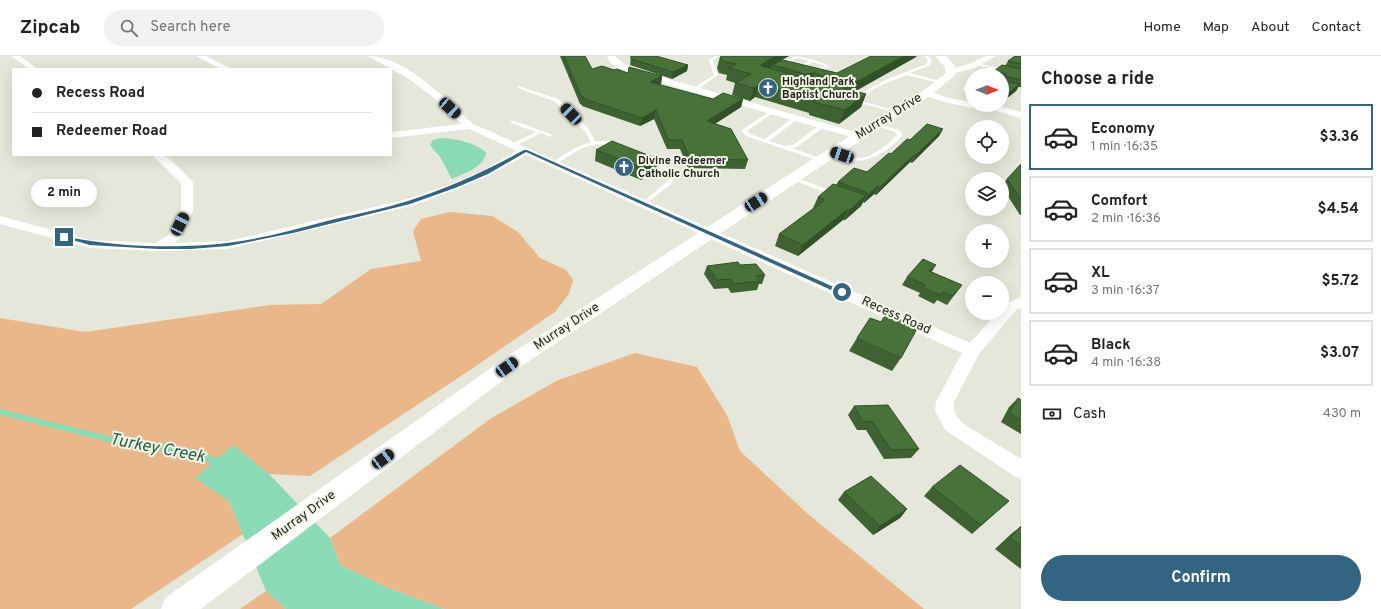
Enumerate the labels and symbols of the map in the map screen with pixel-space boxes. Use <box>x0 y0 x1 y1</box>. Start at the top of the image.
north arrow <box>965 68 1009 112</box>
place label: Highland Park Baptist Church <box>782 75 858 102</box>
church icon: Highland Park Baptist Church <box>757 77 779 99</box>
street label: Murray Drive <box>853 90 925 144</box>
car <box>437 96 463 120</box>
car <box>558 101 584 127</box>
car <box>829 145 855 165</box>
place label: Divine Redeemer Catholic Church <box>638 154 727 181</box>
church icon: Divine Redeemer Catholic Church <box>613 156 635 178</box>
callout: 2 min <box>31 179 97 207</box>
car <box>743 190 769 214</box>
car <box>169 211 191 237</box>
route end <box>55 228 73 246</box>
route start <box>833 283 851 301</box>
street label: Recess Road <box>859 294 933 338</box>
street label: Murray Drive <box>531 300 603 354</box>
car <box>494 355 520 379</box>
water label: Turkey Creek <box>108 429 207 469</box>
car <box>370 447 396 471</box>
street label: Murray Drive <box>269 487 339 545</box>

